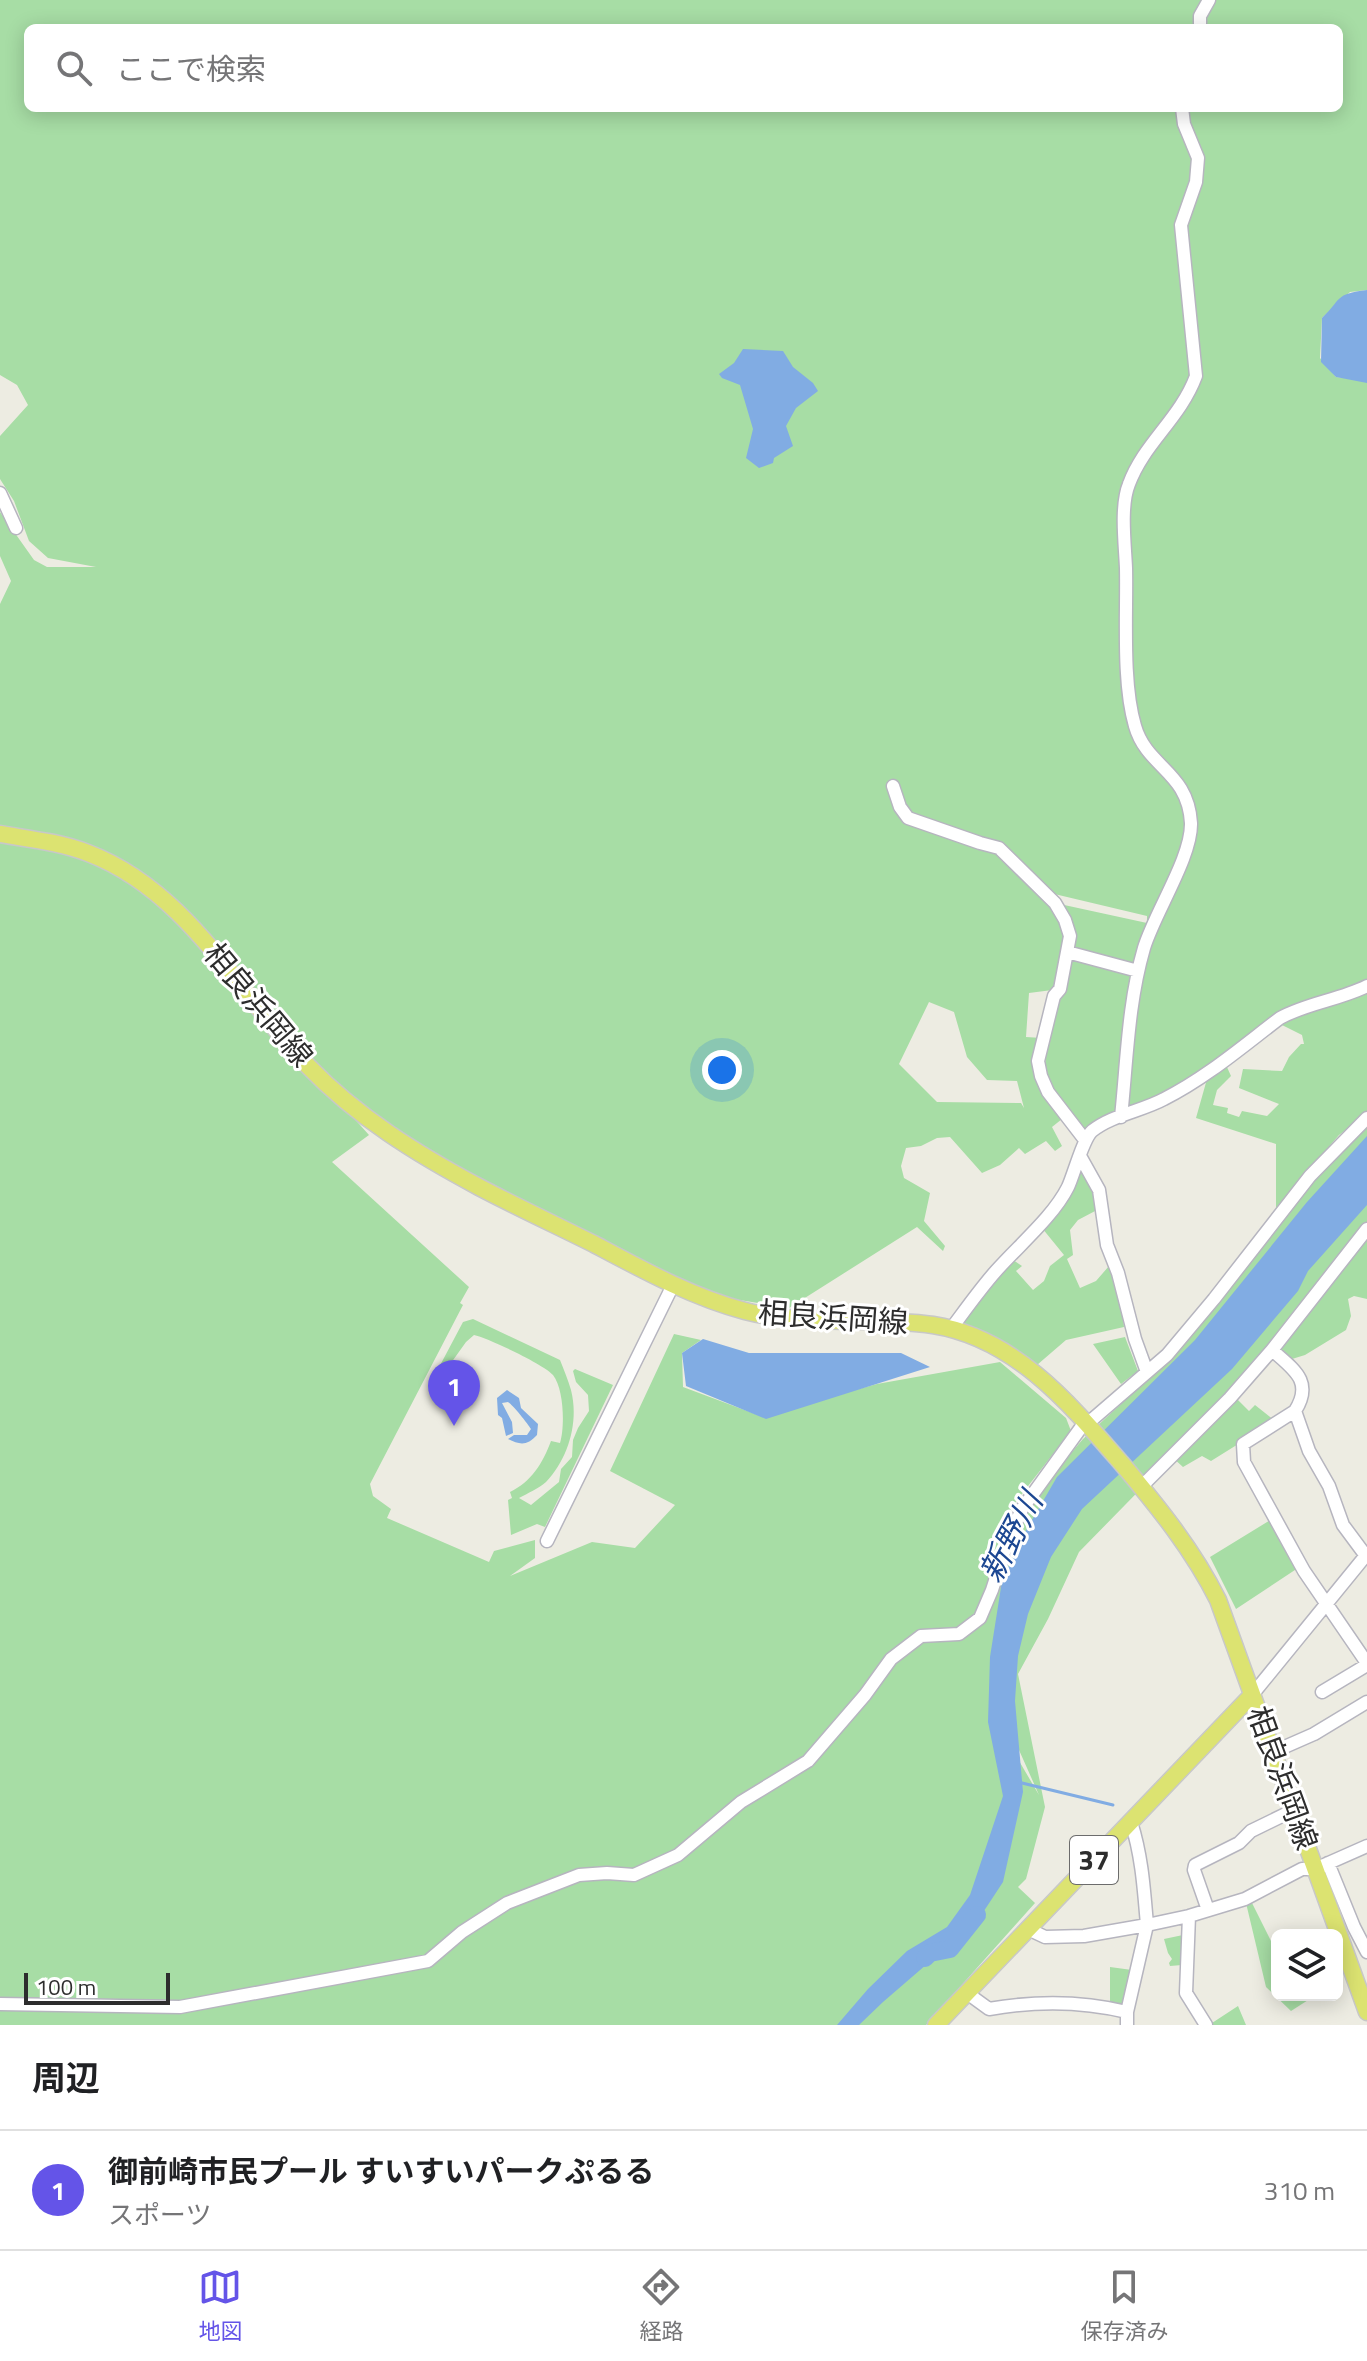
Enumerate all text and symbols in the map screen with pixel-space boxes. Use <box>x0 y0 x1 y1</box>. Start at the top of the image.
search box <box>24 24 1343 112</box>
icon: search <box>52 46 96 90</box>
text: ここで検索 <box>116 46 266 92</box>
street label: 相良浜岡線 <box>193 932 325 1077</box>
your location <box>702 1050 742 1090</box>
street label: 相良浜岡線 <box>757 1289 909 1345</box>
pin: 1 <box>428 1360 480 1426</box>
water label: 新野川 <box>966 1480 1055 1590</box>
street label: 相良浜岡線 <box>1236 1699 1330 1856</box>
road number: 37 <box>1070 1836 1118 1884</box>
map controls <box>1271 1929 1343 2001</box>
button: layers <box>1271 1929 1343 2001</box>
scale bar <box>24 1969 170 2005</box>
text: 100 m <box>36 1970 96 2004</box>
text: 周辺 <box>32 2051 100 2103</box>
text: 御前崎市民プール すいすいパークぷるる <box>108 2148 655 2194</box>
text: 1 <box>51 2171 65 2210</box>
text: 310 m <box>1264 2171 1335 2210</box>
text: スポーツ <box>108 2195 211 2234</box>
tab: 地図 <box>198 2265 243 2348</box>
tab: 経路 <box>639 2265 684 2348</box>
tab: 保存済み <box>1080 2265 1169 2348</box>

